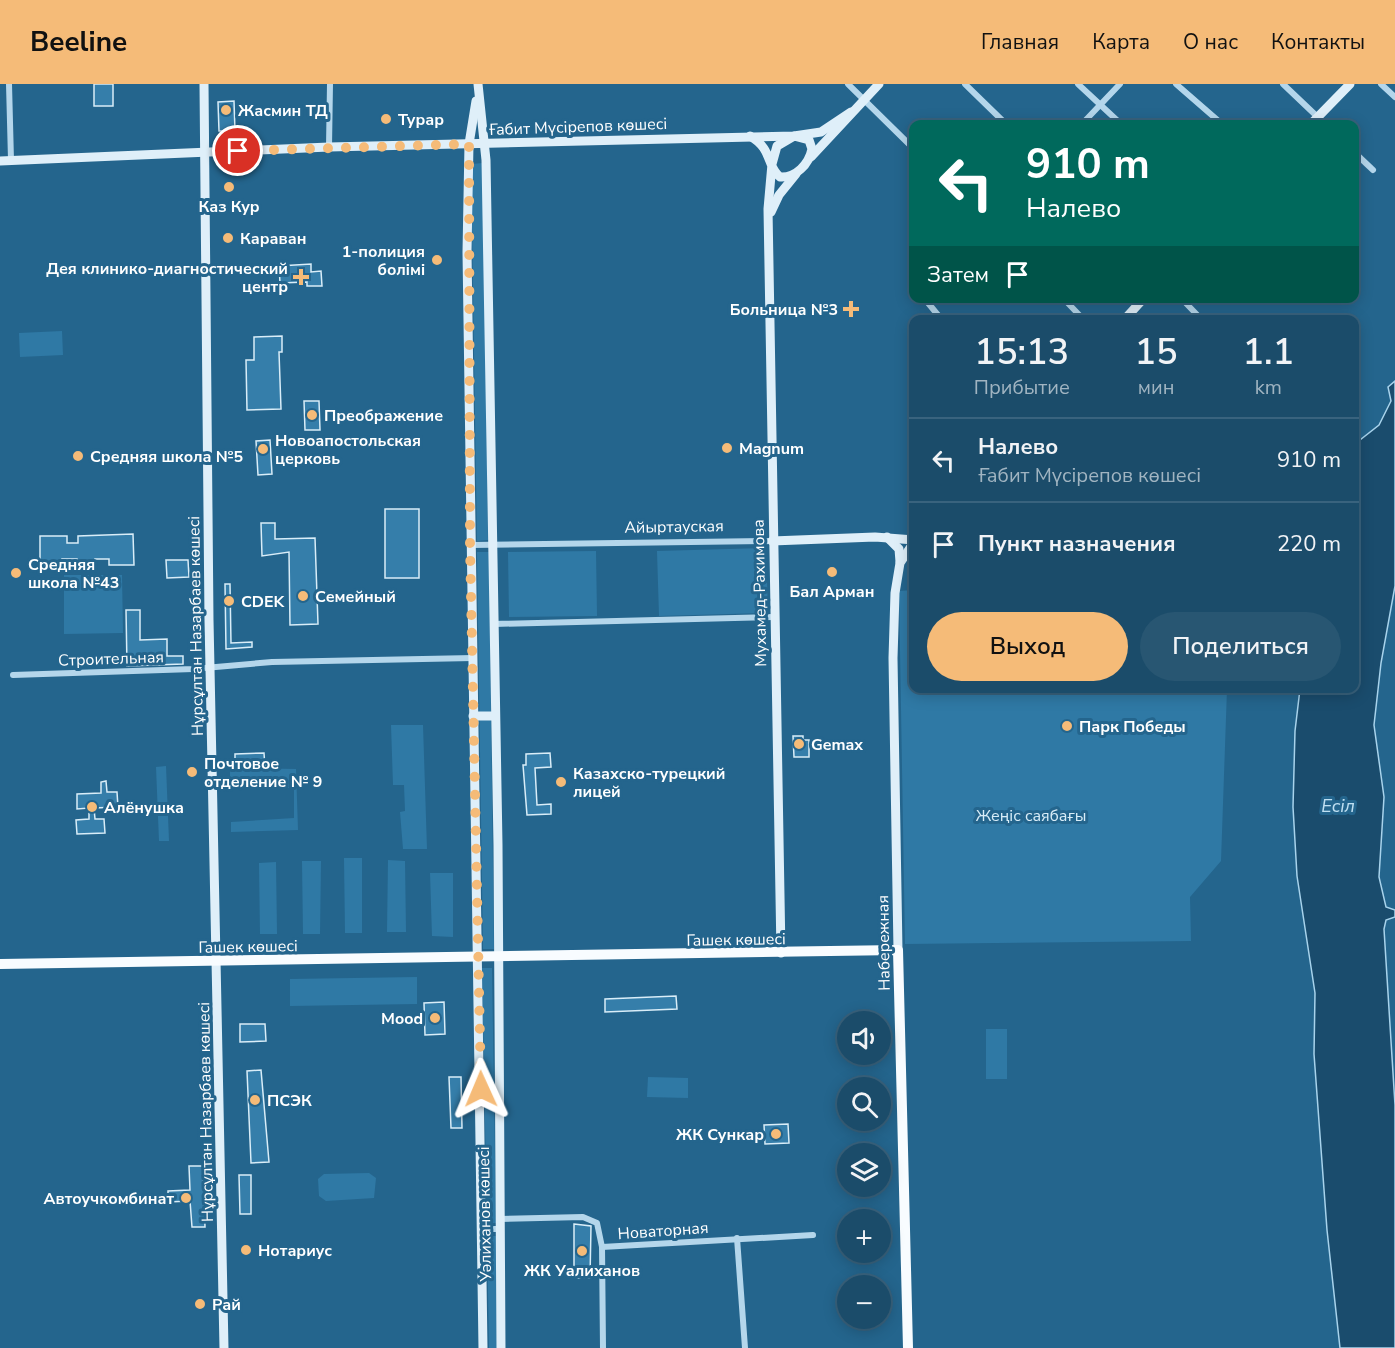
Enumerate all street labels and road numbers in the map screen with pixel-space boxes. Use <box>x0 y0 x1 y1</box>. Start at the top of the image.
street label: Ғабит Мүсірепов көшесі <box>488 113 668 141</box>
street label: Айыртауская <box>624 515 724 539</box>
street label: Нұрсұлтан Назарбаев көшесі <box>183 516 209 736</box>
street label: Мухамед-Рахимова <box>748 519 772 667</box>
street label: Строительная <box>58 646 164 672</box>
street label: Набережная <box>872 895 896 991</box>
street label: Гашек көшесі <box>686 928 786 952</box>
street label: Гашек көшесі <box>198 935 298 959</box>
street label: Нұрсұлтан Назарбаев көшесі <box>193 1002 219 1222</box>
street label: Уәлиханов көшесі <box>473 1146 497 1283</box>
street label: Новаторная <box>617 1217 709 1245</box>

